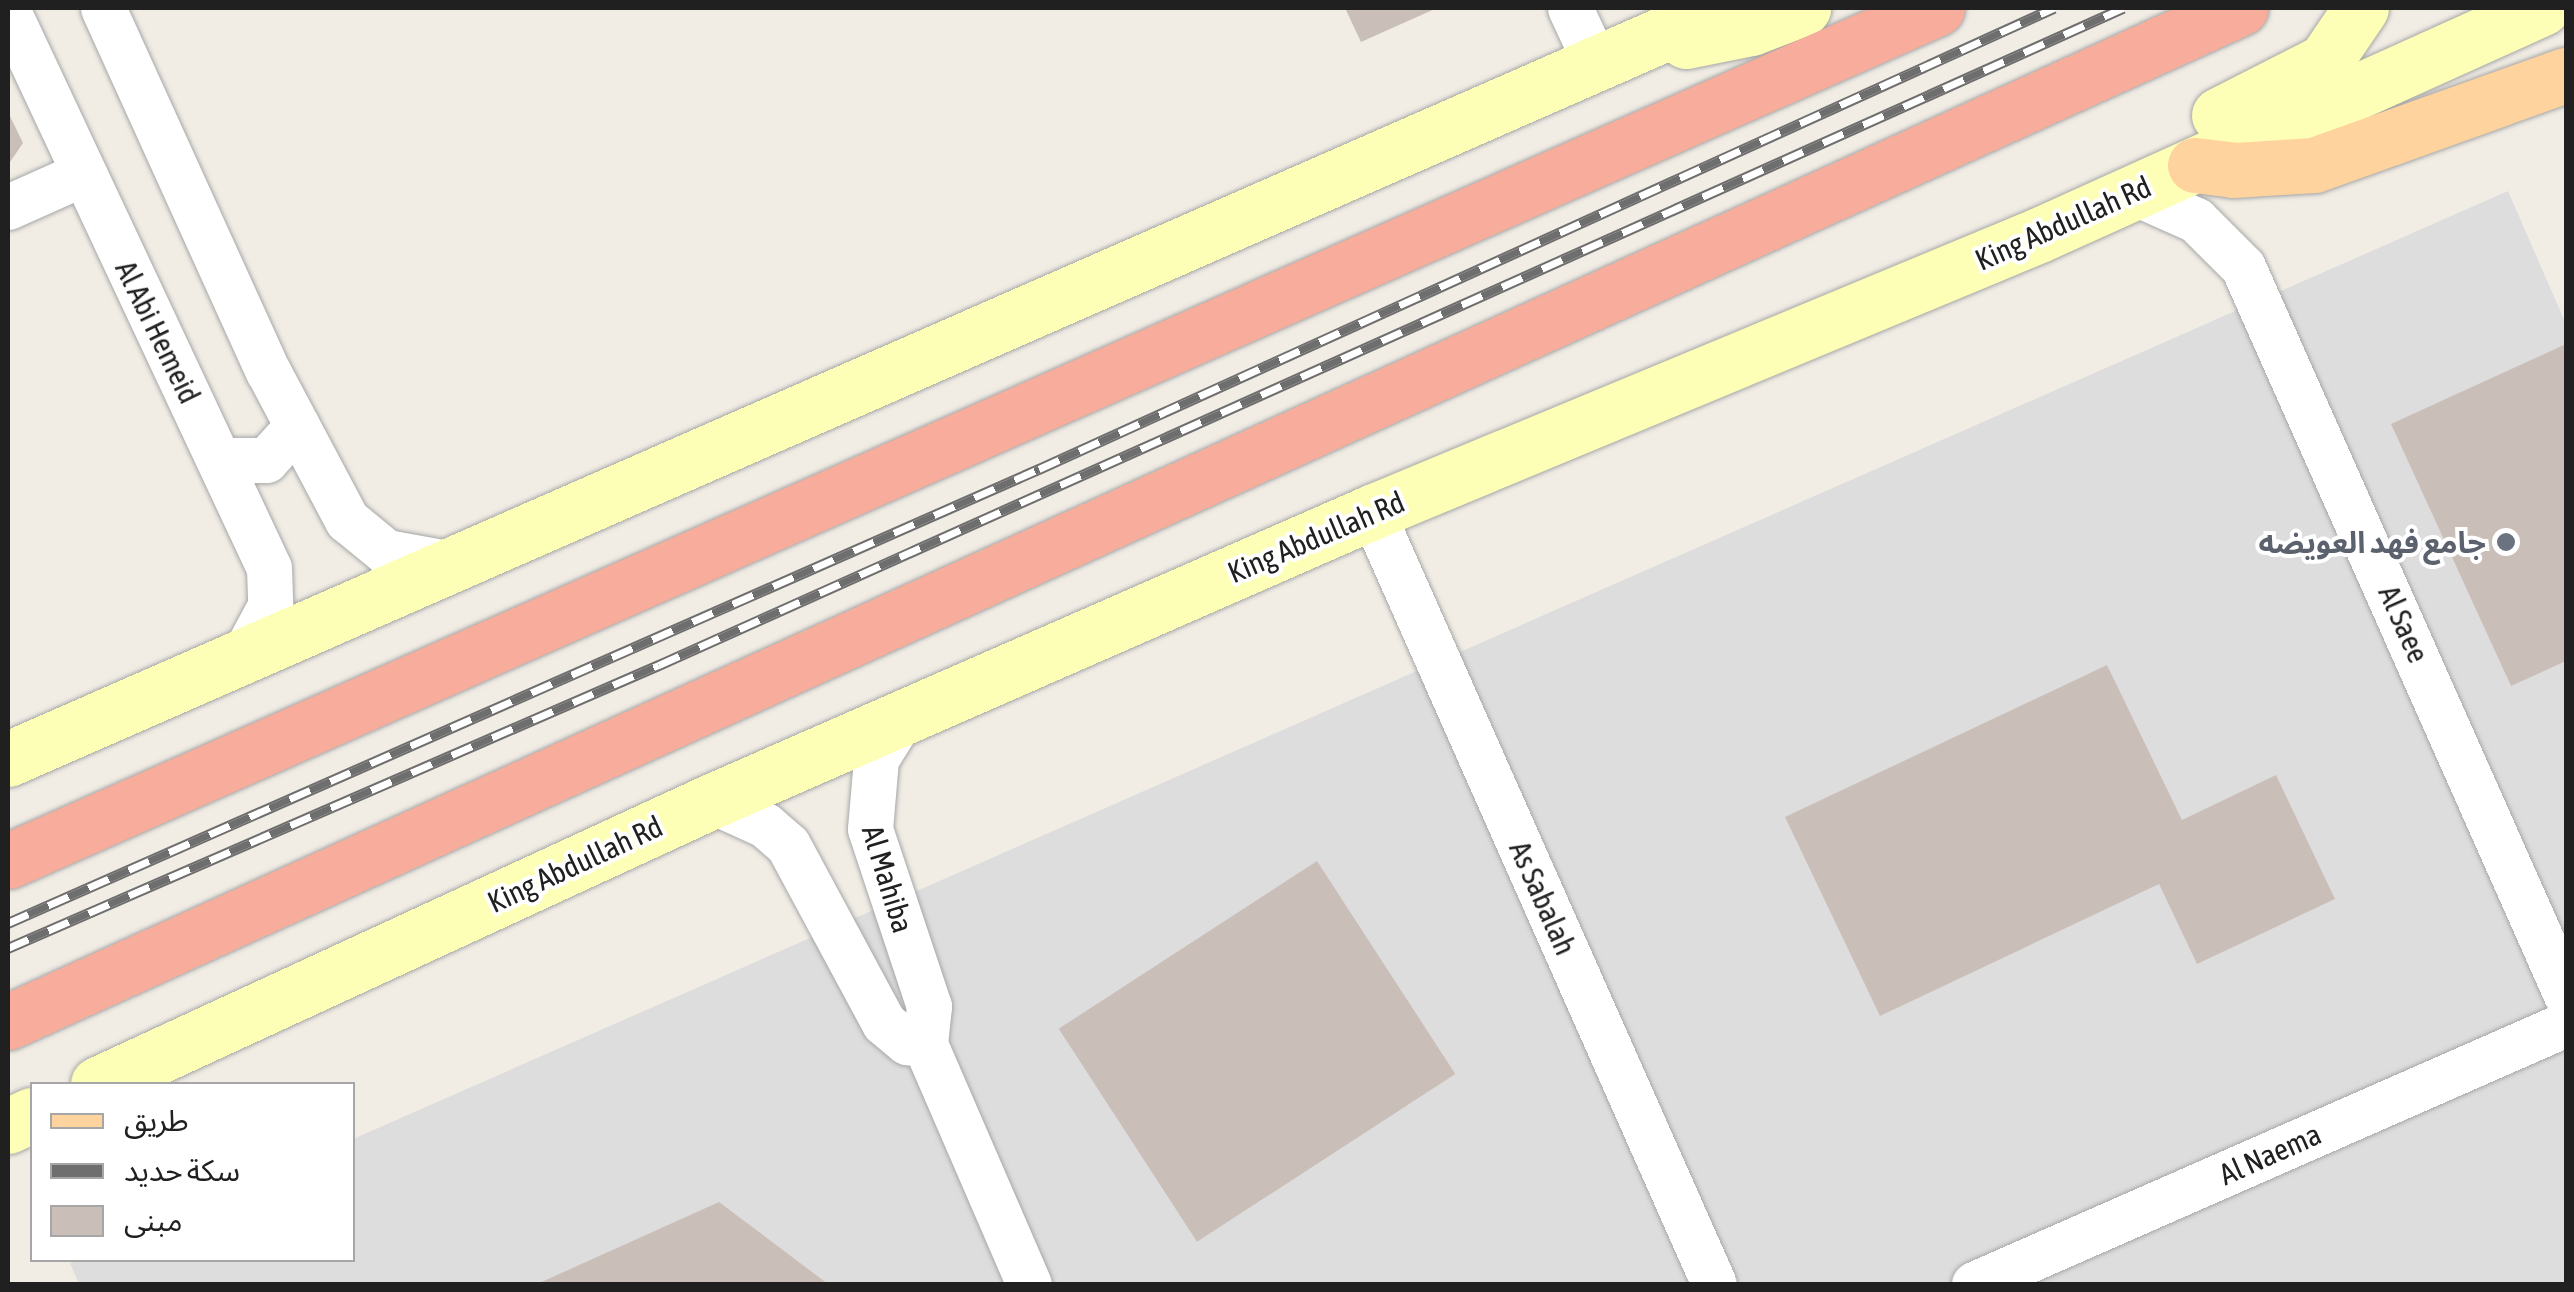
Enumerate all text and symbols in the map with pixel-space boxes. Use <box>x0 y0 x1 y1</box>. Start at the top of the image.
street label: King Abdullah Rd <box>1970 168 2156 278</box>
street label: Al Abi Hemeid <box>108 255 208 409</box>
street label: King Abdullah Rd <box>1222 484 1410 590</box>
place label: جامع فهد العويضه <box>2258 524 2486 560</box>
marker: جامع فهد العويضه <box>2495 531 2517 553</box>
street label: Al Saee <box>2371 580 2437 668</box>
street label: King Abdullah Rd <box>482 808 668 920</box>
street label: Al Mahiba <box>855 821 921 937</box>
street label: As Sabalah <box>1502 836 1584 960</box>
legend <box>30 1082 355 1262</box>
text: طريق <box>124 1103 189 1137</box>
street label: Al Naema <box>2214 1116 2326 1192</box>
text: سكة حديد <box>124 1153 240 1187</box>
text: مبنى <box>124 1203 182 1237</box>

